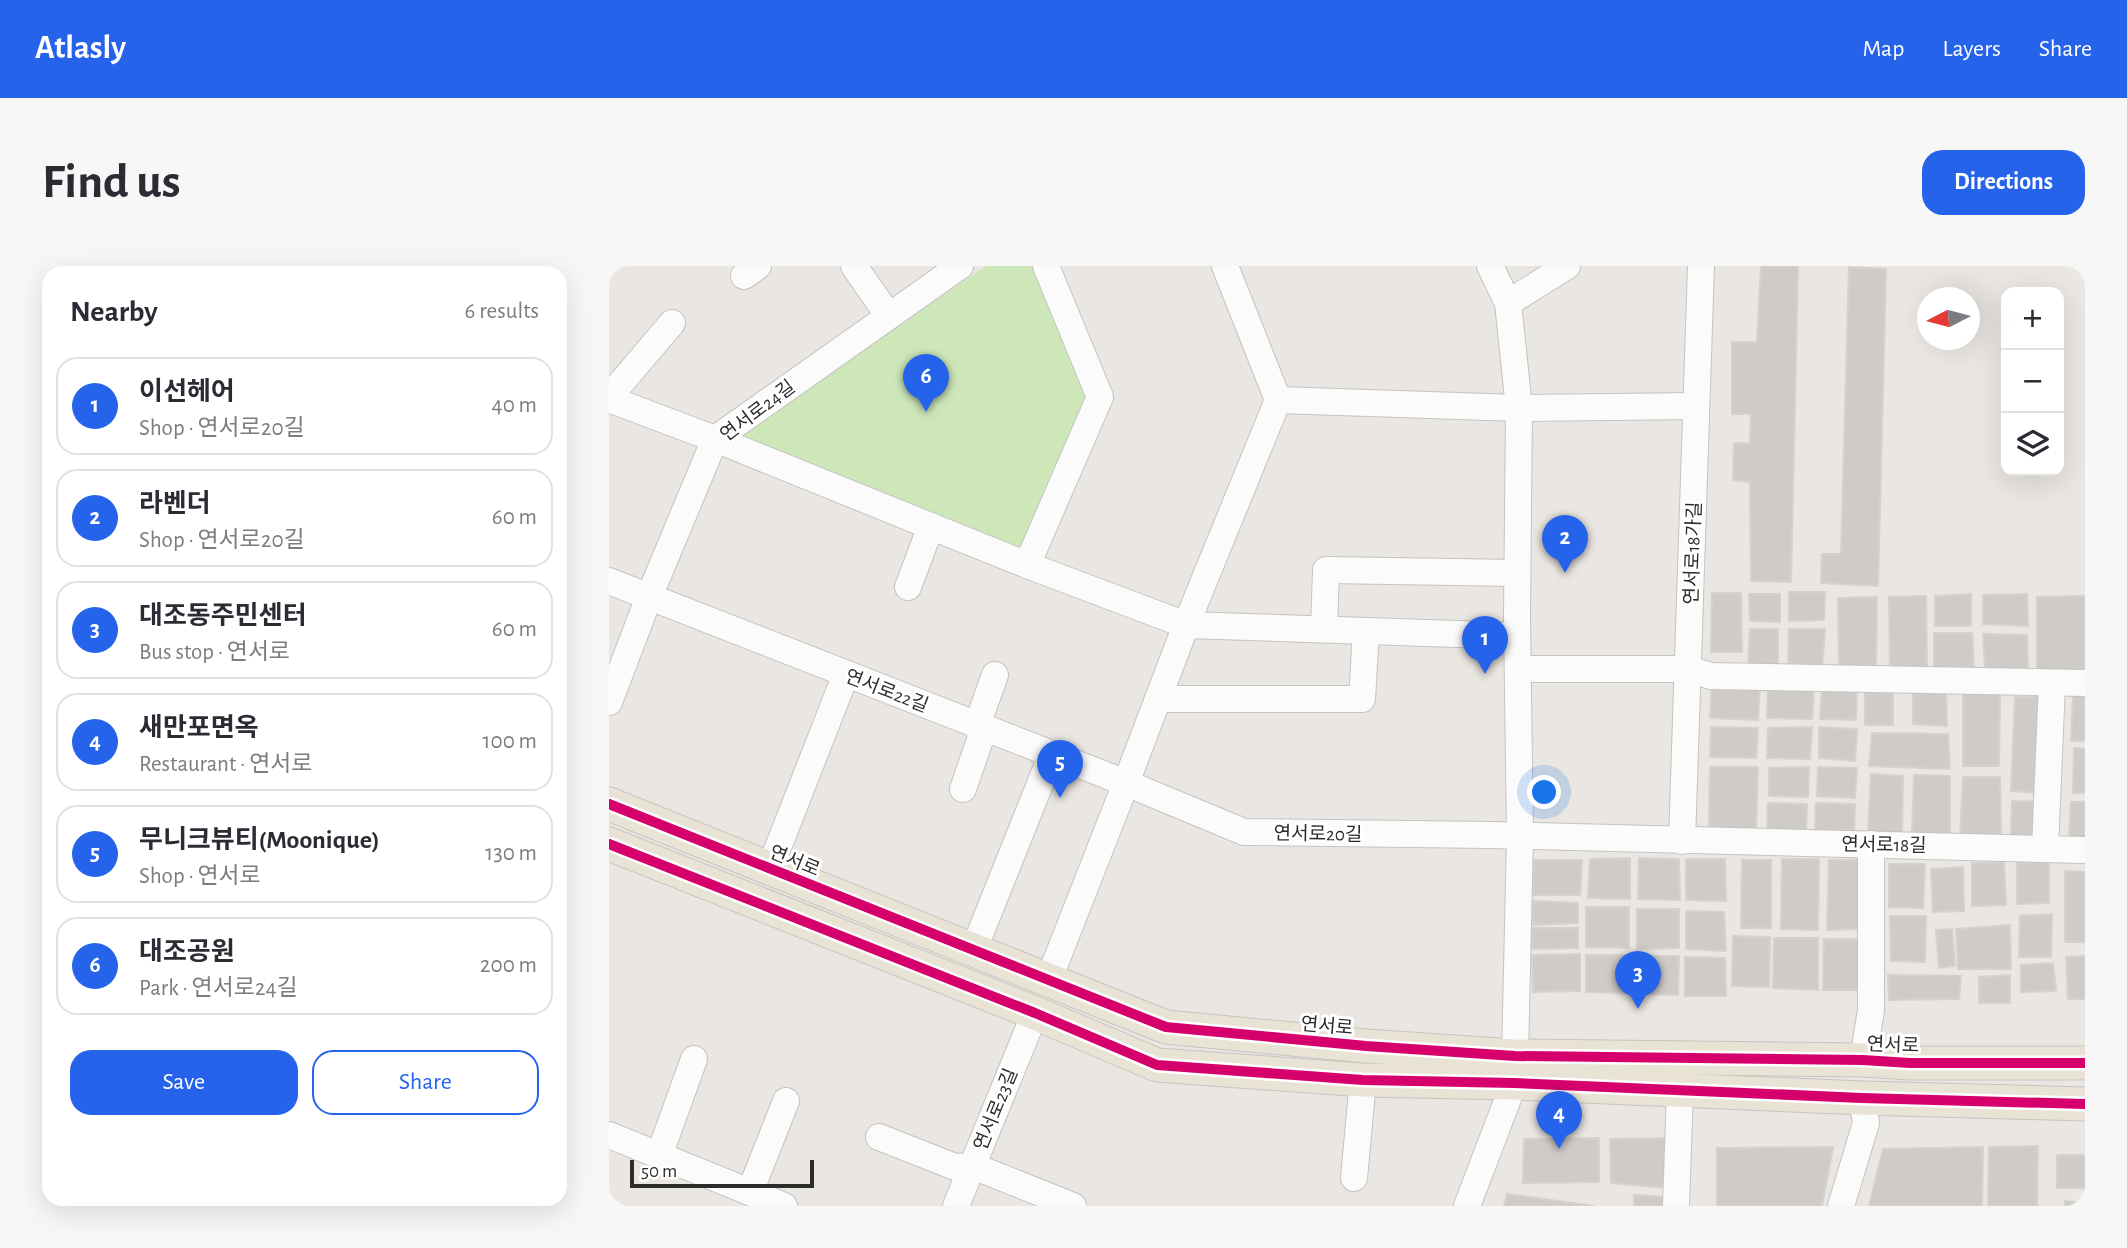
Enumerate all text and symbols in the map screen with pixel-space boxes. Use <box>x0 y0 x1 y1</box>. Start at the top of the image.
text: Atlasly <box>35 32 126 65</box>
text: Map <box>1862 37 1904 61</box>
text: Layers <box>1942 37 2001 61</box>
text: Share <box>2039 37 2092 61</box>
button: Directions <box>1922 150 2085 215</box>
text: Find us <box>42 158 181 207</box>
north arrow <box>1917 287 1980 350</box>
map controls <box>2001 287 2064 476</box>
button: + <box>2001 287 2064 350</box>
text: Nearby <box>70 297 158 327</box>
text: 6 results <box>465 300 539 323</box>
button: − <box>2001 350 2064 413</box>
pin: 6 <box>903 354 949 412</box>
street label: 연서로24길 <box>717 376 799 445</box>
text: 이선헤어 <box>139 379 235 405</box>
text: 1 <box>91 394 99 417</box>
text: 40 m <box>492 394 537 417</box>
button: layers <box>2001 413 2064 476</box>
text: Shop · 연서로20길 <box>139 417 305 440</box>
text: 라벤더 <box>139 491 211 517</box>
street label: 연서로18가길 <box>1681 501 1705 605</box>
text: 2 <box>90 506 100 529</box>
text: 60 m <box>492 506 537 529</box>
pin: 2 <box>1542 515 1588 573</box>
text: Shop · 연서로20길 <box>139 529 305 552</box>
text: 대조동주민센터 <box>139 603 306 629</box>
pin: 1 <box>1462 616 1508 674</box>
text: 3 <box>90 618 100 641</box>
text: 60 m <box>492 618 537 641</box>
text: Bus stop · 연서로 <box>139 641 290 664</box>
street label: 연서로22길 <box>842 666 931 716</box>
text: 새만포면옥 <box>139 715 259 741</box>
text: 4 <box>89 730 101 753</box>
text: 100 m <box>483 730 537 753</box>
pin: 5 <box>1037 740 1083 798</box>
text: Restaurant · 연서로 <box>139 753 313 776</box>
your location <box>1527 775 1561 809</box>
street label: 연서로20길 <box>1274 823 1362 845</box>
text: 무니크뷰티(Moonique) <box>139 827 380 853</box>
street label: 연서로18길 <box>1841 834 1927 856</box>
text: 5 <box>90 842 100 865</box>
text: 130 m <box>485 842 537 865</box>
street label: 연서로 <box>767 842 823 880</box>
text: Shop · 연서로 <box>139 865 261 888</box>
text: 대조공원 <box>139 939 235 965</box>
pin: 3 <box>1615 951 1661 1009</box>
text: 6 <box>89 954 101 977</box>
text: 200 m <box>480 954 537 977</box>
text: Park · 연서로24길 <box>139 977 298 1000</box>
street label: 연서로 <box>1300 1014 1354 1038</box>
street label: 연서로 <box>1866 1034 1920 1056</box>
button: Save <box>70 1050 298 1115</box>
button: Share <box>312 1050 539 1115</box>
street label: 연서로23길 <box>970 1066 1021 1153</box>
pin: 4 <box>1536 1091 1582 1149</box>
scale bar <box>630 1157 814 1189</box>
text: 50 m <box>641 1162 677 1181</box>

